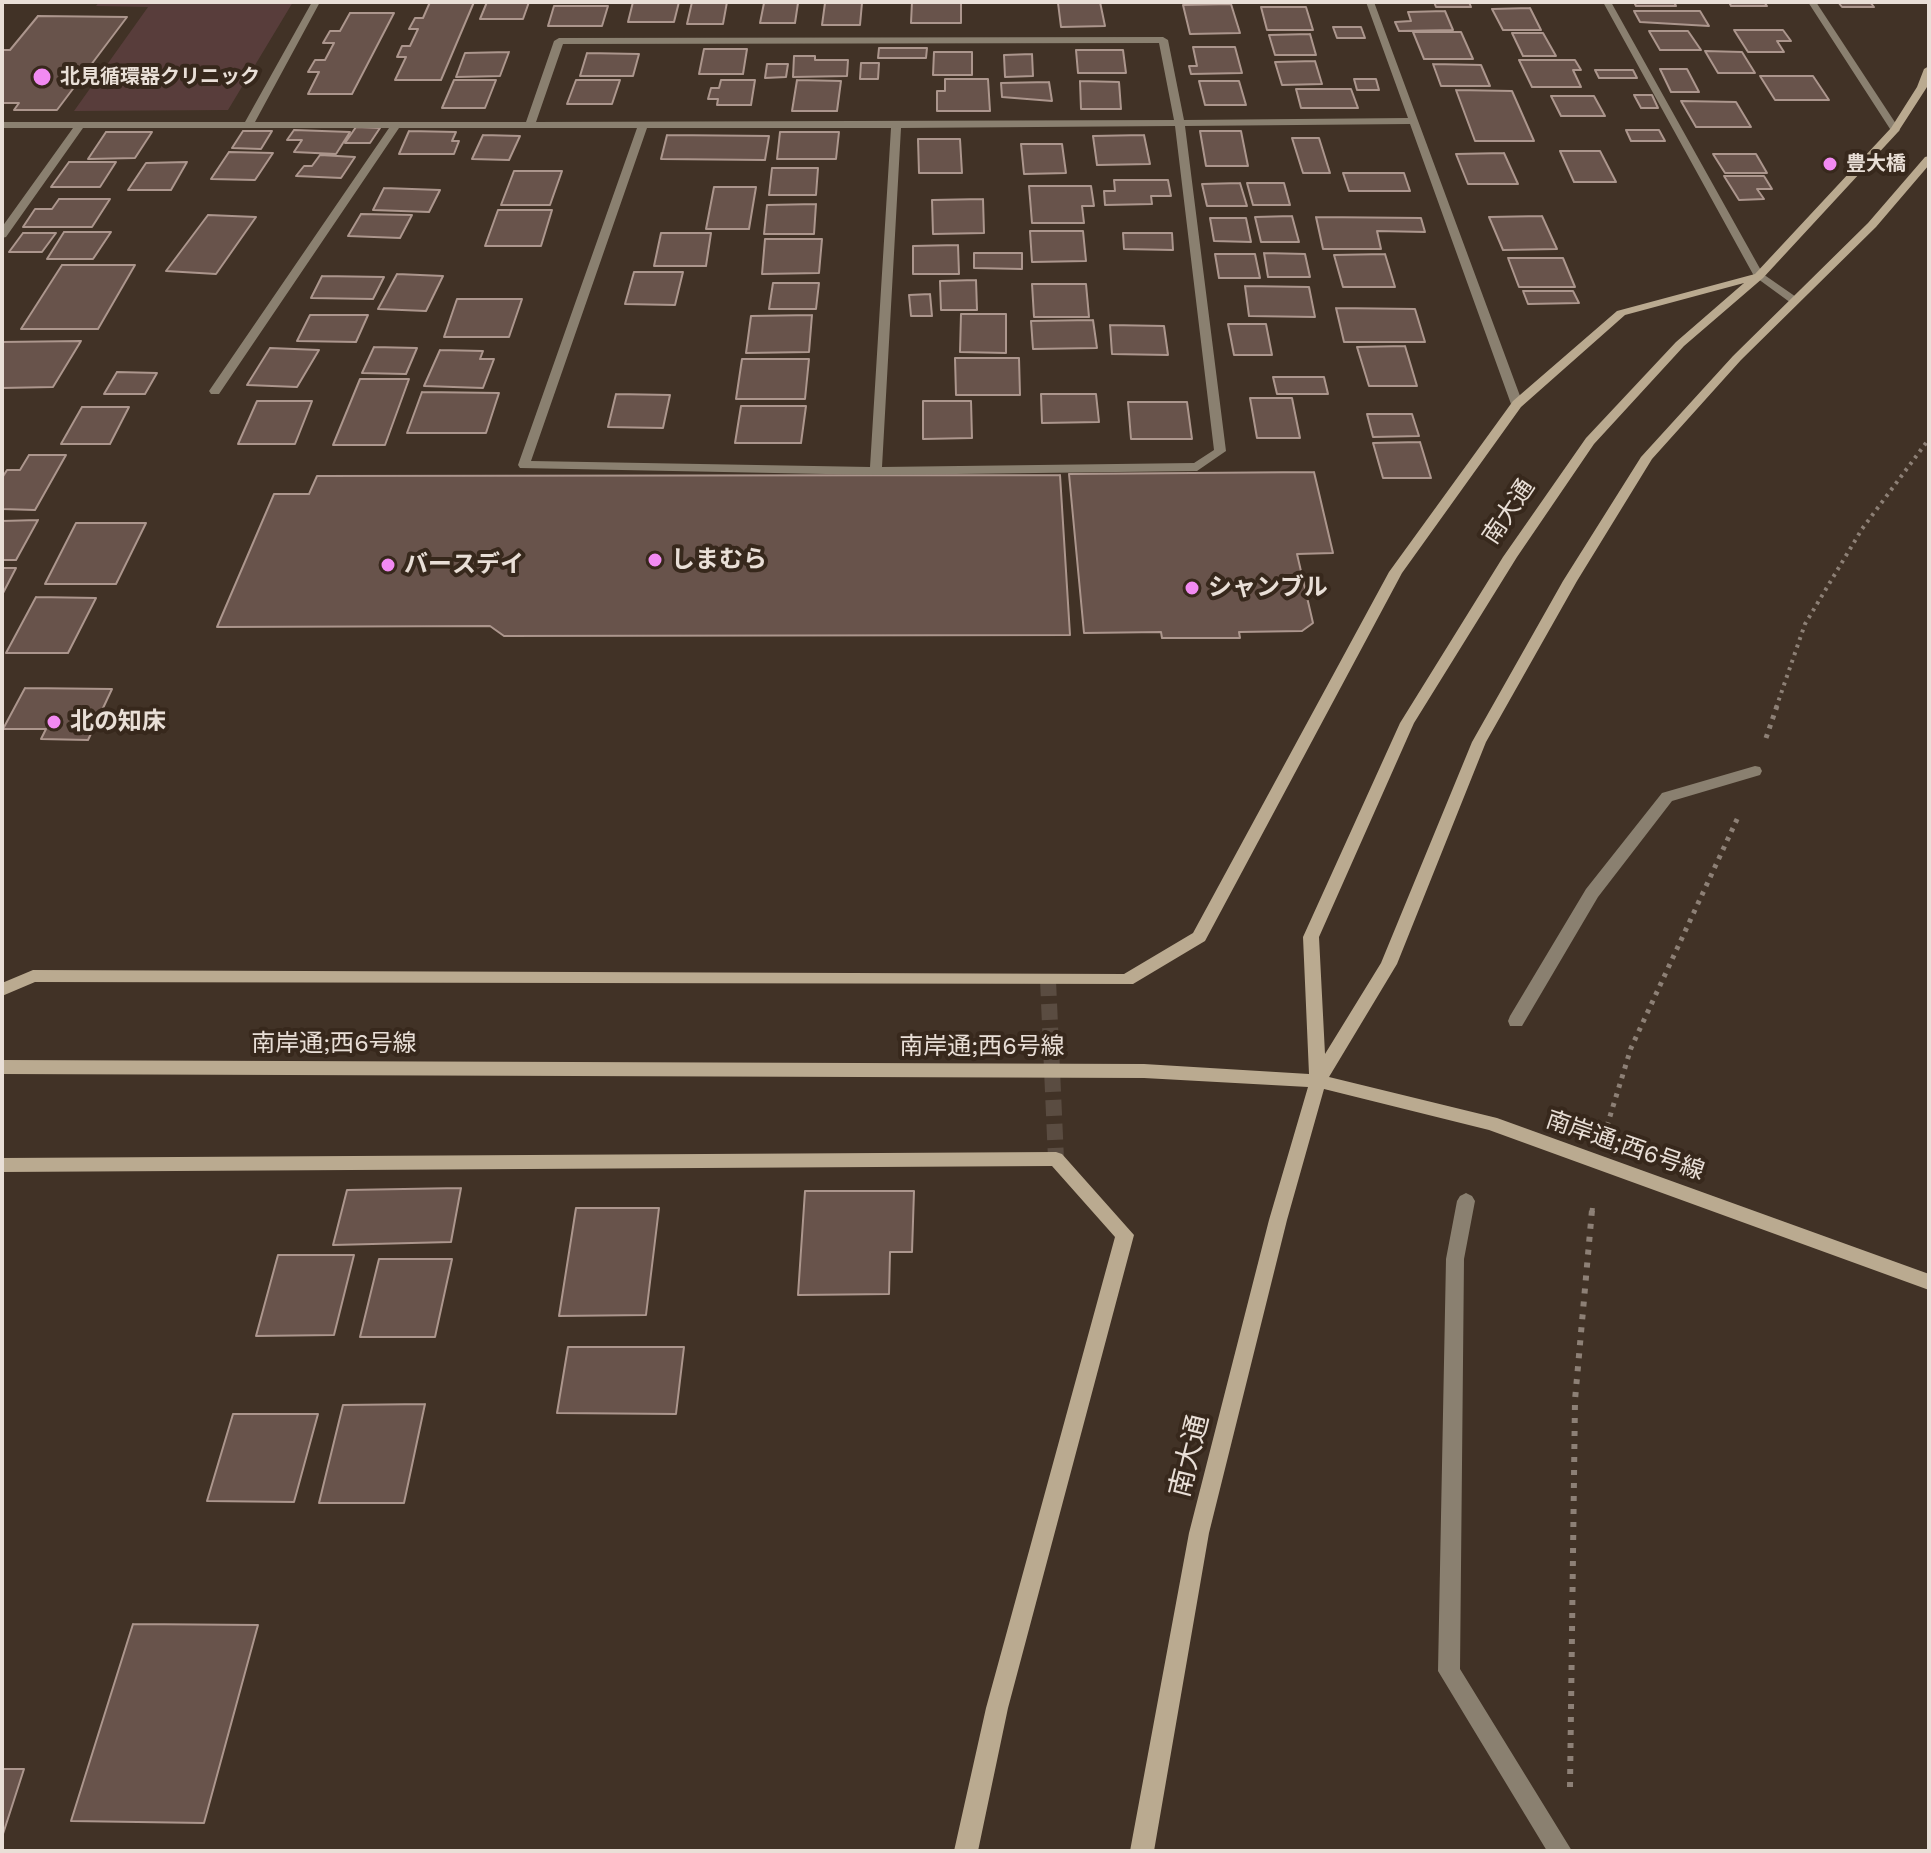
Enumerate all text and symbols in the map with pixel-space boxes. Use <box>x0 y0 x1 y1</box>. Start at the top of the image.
place label: 北見循環器クリニック <box>60 65 260 89</box>
marker: 北見循環器クリニック <box>31 66 53 88</box>
place label: 豊大橋 <box>1846 152 1906 176</box>
marker: 豊大橋 <box>1821 155 1839 173</box>
street label: 南大通 <box>1477 474 1541 550</box>
place label: しまむら <box>671 546 767 574</box>
place label: バースデイ <box>404 551 524 579</box>
marker: しまむら <box>646 551 664 569</box>
marker: バースデイ <box>379 556 397 574</box>
place label: シャンブル <box>1208 574 1328 602</box>
marker: シャンブル <box>1183 579 1201 597</box>
place label: 北の知床 <box>70 708 166 736</box>
marker: 北の知床 <box>45 713 63 731</box>
street label: 南岸通;西6号線 <box>251 1030 417 1058</box>
street label: 南岸通;西6号線 <box>899 1033 1065 1061</box>
street label: 南岸通;西6号線 <box>1542 1105 1708 1187</box>
street label: 南大通 <box>1164 1411 1216 1501</box>

